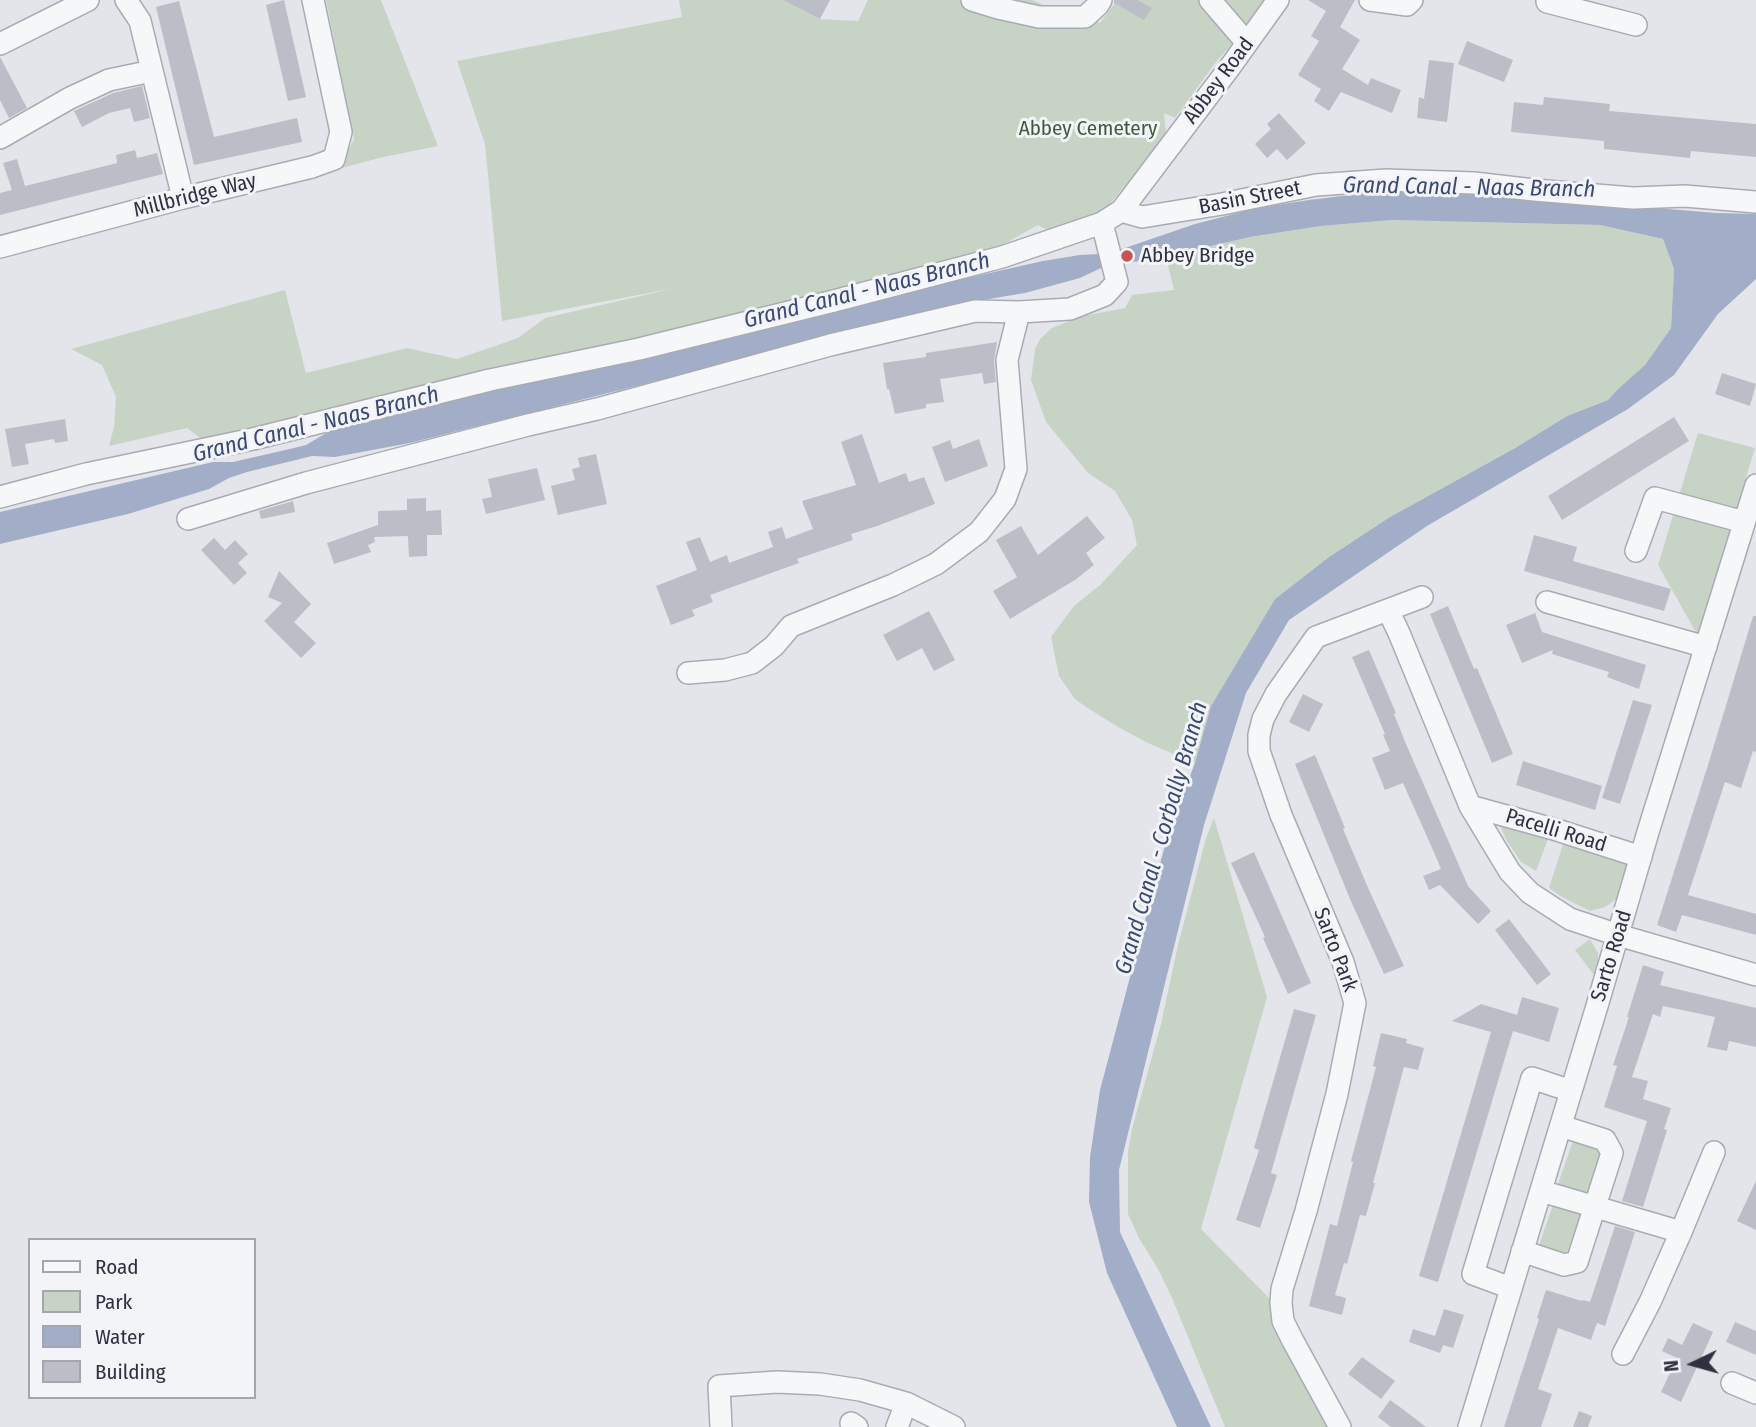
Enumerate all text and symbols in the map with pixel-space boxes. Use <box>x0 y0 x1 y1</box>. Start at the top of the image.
street label: Abbey Road <box>1178 33 1260 129</box>
park label: Abbey Cemetery <box>1019 116 1157 142</box>
street label: Millbridge Way <box>131 169 259 223</box>
water label: Grand Canal - Naas Branch <box>1343 172 1595 204</box>
street label: Basin Street <box>1197 176 1303 220</box>
place label: Abbey Bridge <box>1141 243 1254 269</box>
water label: Grand Canal - Naas Branch <box>741 247 993 335</box>
marker: Abbey Bridge <box>1119 248 1135 264</box>
water label: Grand Canal - Naas Branch <box>190 381 442 469</box>
water label: Grand Canal - Corbally Branch <box>1110 699 1214 977</box>
street label: Pacelli Road <box>1503 804 1609 858</box>
street label: Sarto Park <box>1307 904 1363 996</box>
street label: Sarto Road <box>1586 907 1638 1005</box>
legend <box>28 1238 256 1399</box>
text: Road <box>95 1254 139 1280</box>
text: Park <box>95 1289 132 1315</box>
text: Water <box>95 1324 145 1350</box>
north arrow <box>1658 1329 1728 1399</box>
text: Building <box>95 1359 166 1385</box>
text: N <box>1660 1359 1684 1373</box>

